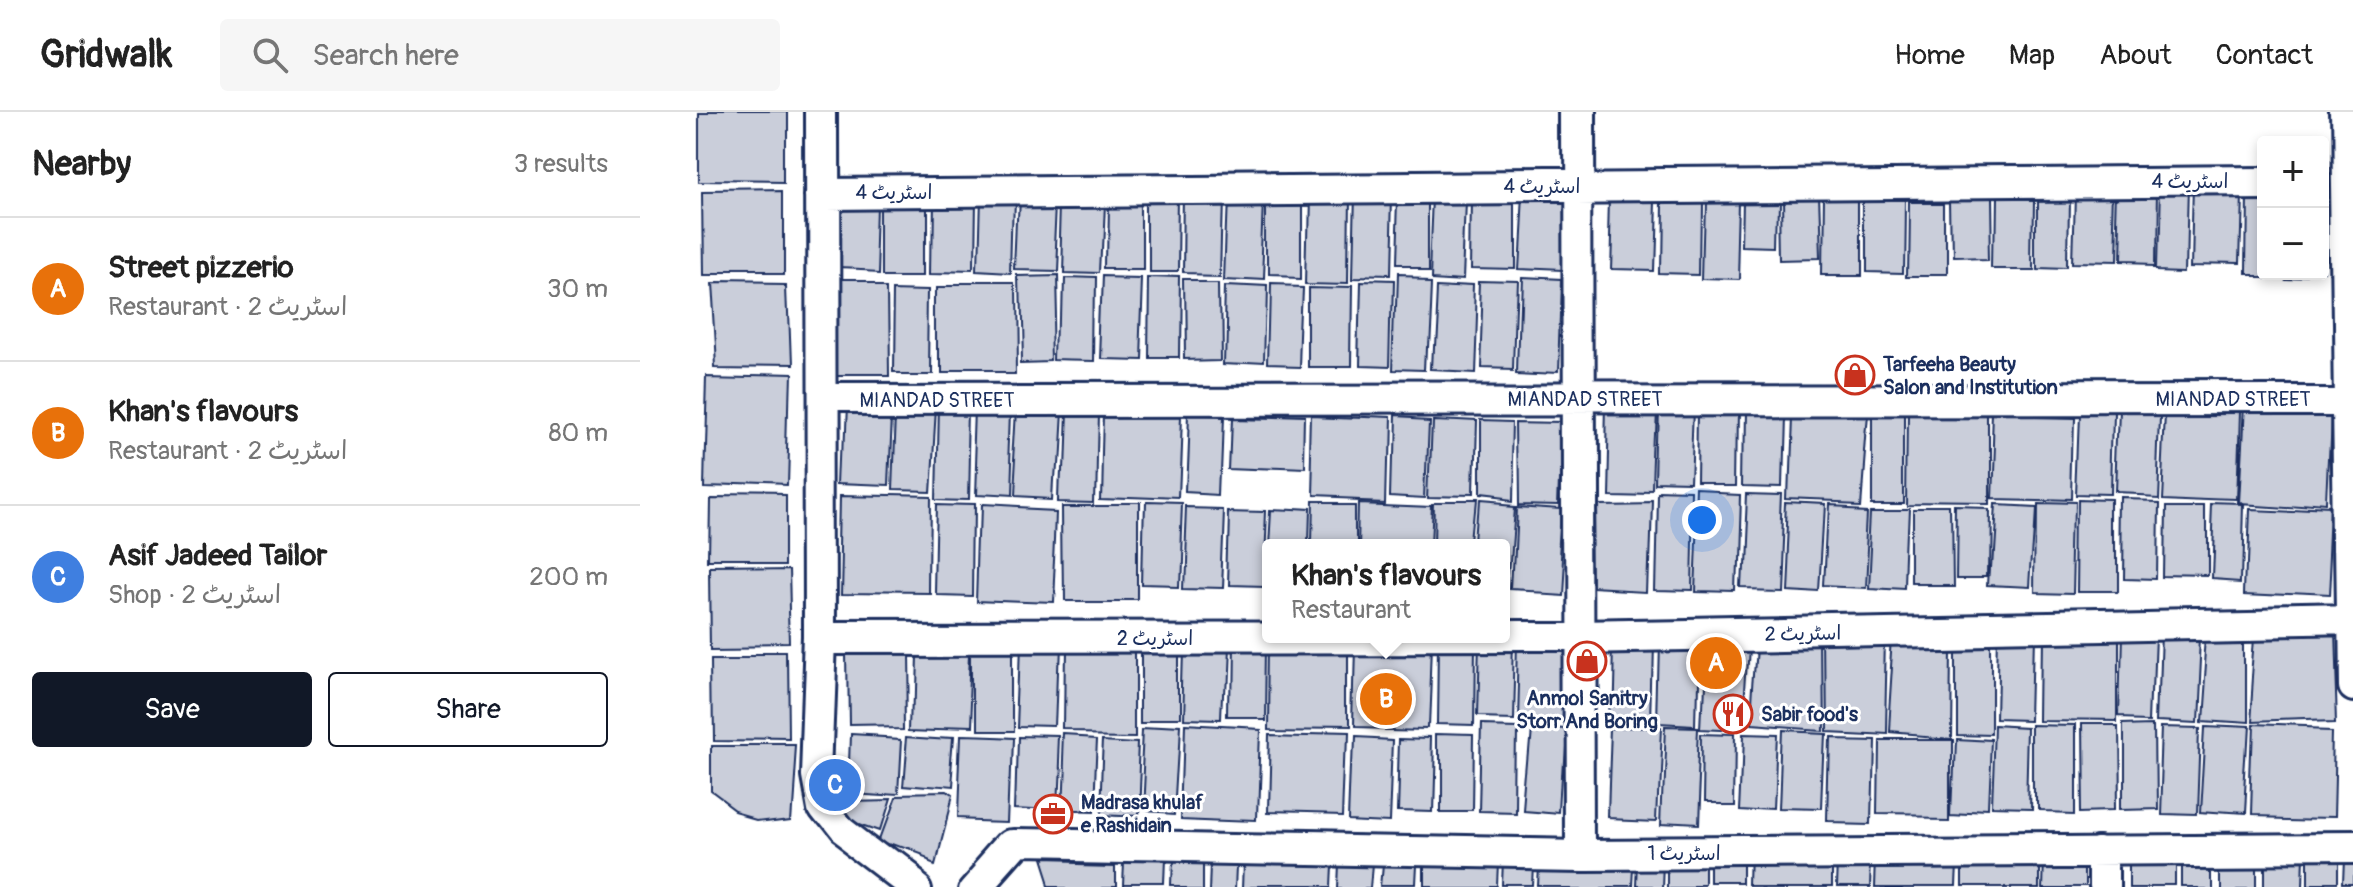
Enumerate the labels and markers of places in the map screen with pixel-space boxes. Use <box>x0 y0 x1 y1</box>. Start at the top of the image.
place label: Tarfeeha Beauty Salon and Institution <box>1882 352 2058 400</box>
shop icon: Tarfeeha Beauty Salon and Institution <box>1834 354 1876 396</box>
pin: A <box>1690 633 1742 693</box>
shop icon: Anmol Sanitry Storr And Boring <box>1566 640 1608 682</box>
pin: B <box>1360 669 1412 729</box>
place label: Anmol Sanitry Storr And Boring <box>1516 686 1658 734</box>
restaurant icon: Sabir food's <box>1712 693 1754 735</box>
place label: Sabir food's <box>1761 702 1858 727</box>
pin: C <box>809 755 861 815</box>
place label: Madrasa khulaf e Rashidain <box>1080 790 1204 838</box>
office icon: Madrasa khulaf e Rashidain <box>1032 793 1074 835</box>

